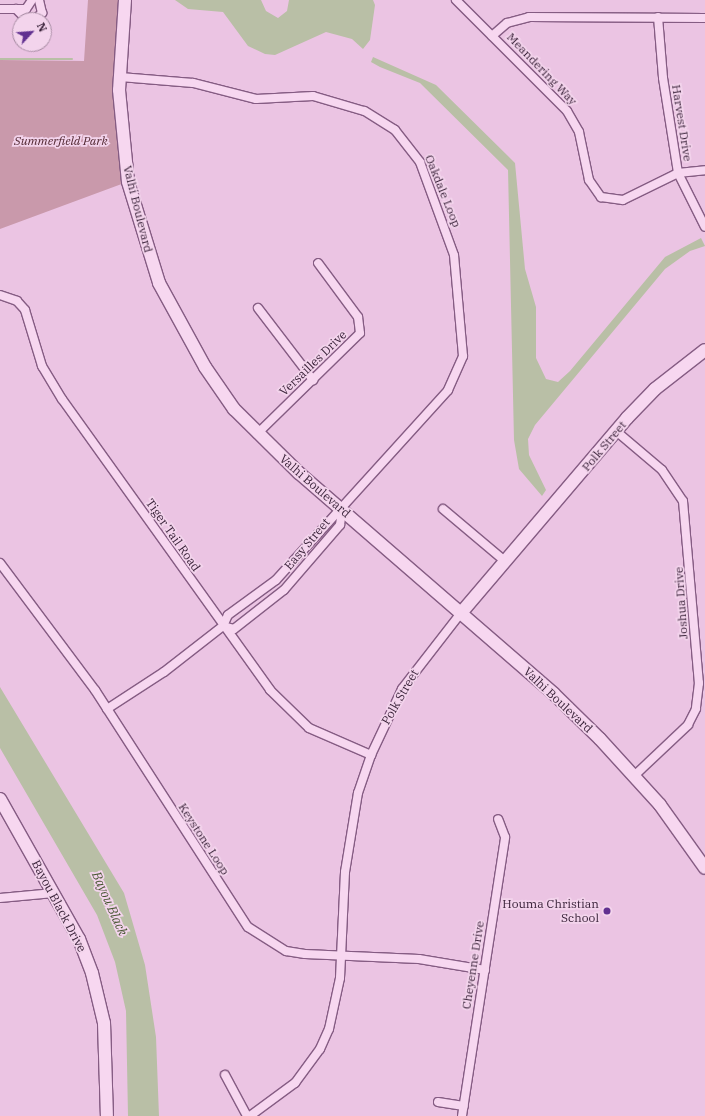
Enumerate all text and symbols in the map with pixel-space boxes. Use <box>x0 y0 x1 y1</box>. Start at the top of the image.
north arrow <box>12 12 52 52</box>
text: N <box>34 20 50 34</box>
street label: Meandering Way <box>504 30 580 108</box>
street label: Harvest Drive <box>669 84 695 162</box>
park label: Summerfield Park <box>14 134 108 148</box>
street label: Oakdale Loop <box>422 153 464 229</box>
street label: Valhi Boulevard <box>120 164 156 254</box>
street label: Versailles Drive <box>276 327 350 399</box>
street label: Polk Street <box>579 418 629 474</box>
street label: Valhi Boulevard <box>277 451 353 521</box>
street label: Tiger Tail Road <box>143 496 203 574</box>
street label: Easy Street <box>281 515 333 573</box>
street label: Joshua Drive <box>671 566 691 640</box>
street label: Valhi Boulevard <box>521 664 595 736</box>
street label: Polk Street <box>378 667 422 727</box>
street label: Keystone Loop <box>175 800 233 878</box>
street label: Bayou Black Drive <box>29 857 89 955</box>
water label: Bayou Black <box>88 869 130 939</box>
place label: Houma Christian School <box>502 897 599 925</box>
marker: Houma Christian School <box>602 906 612 916</box>
street label: Cheyenne Drive <box>459 920 487 1010</box>

